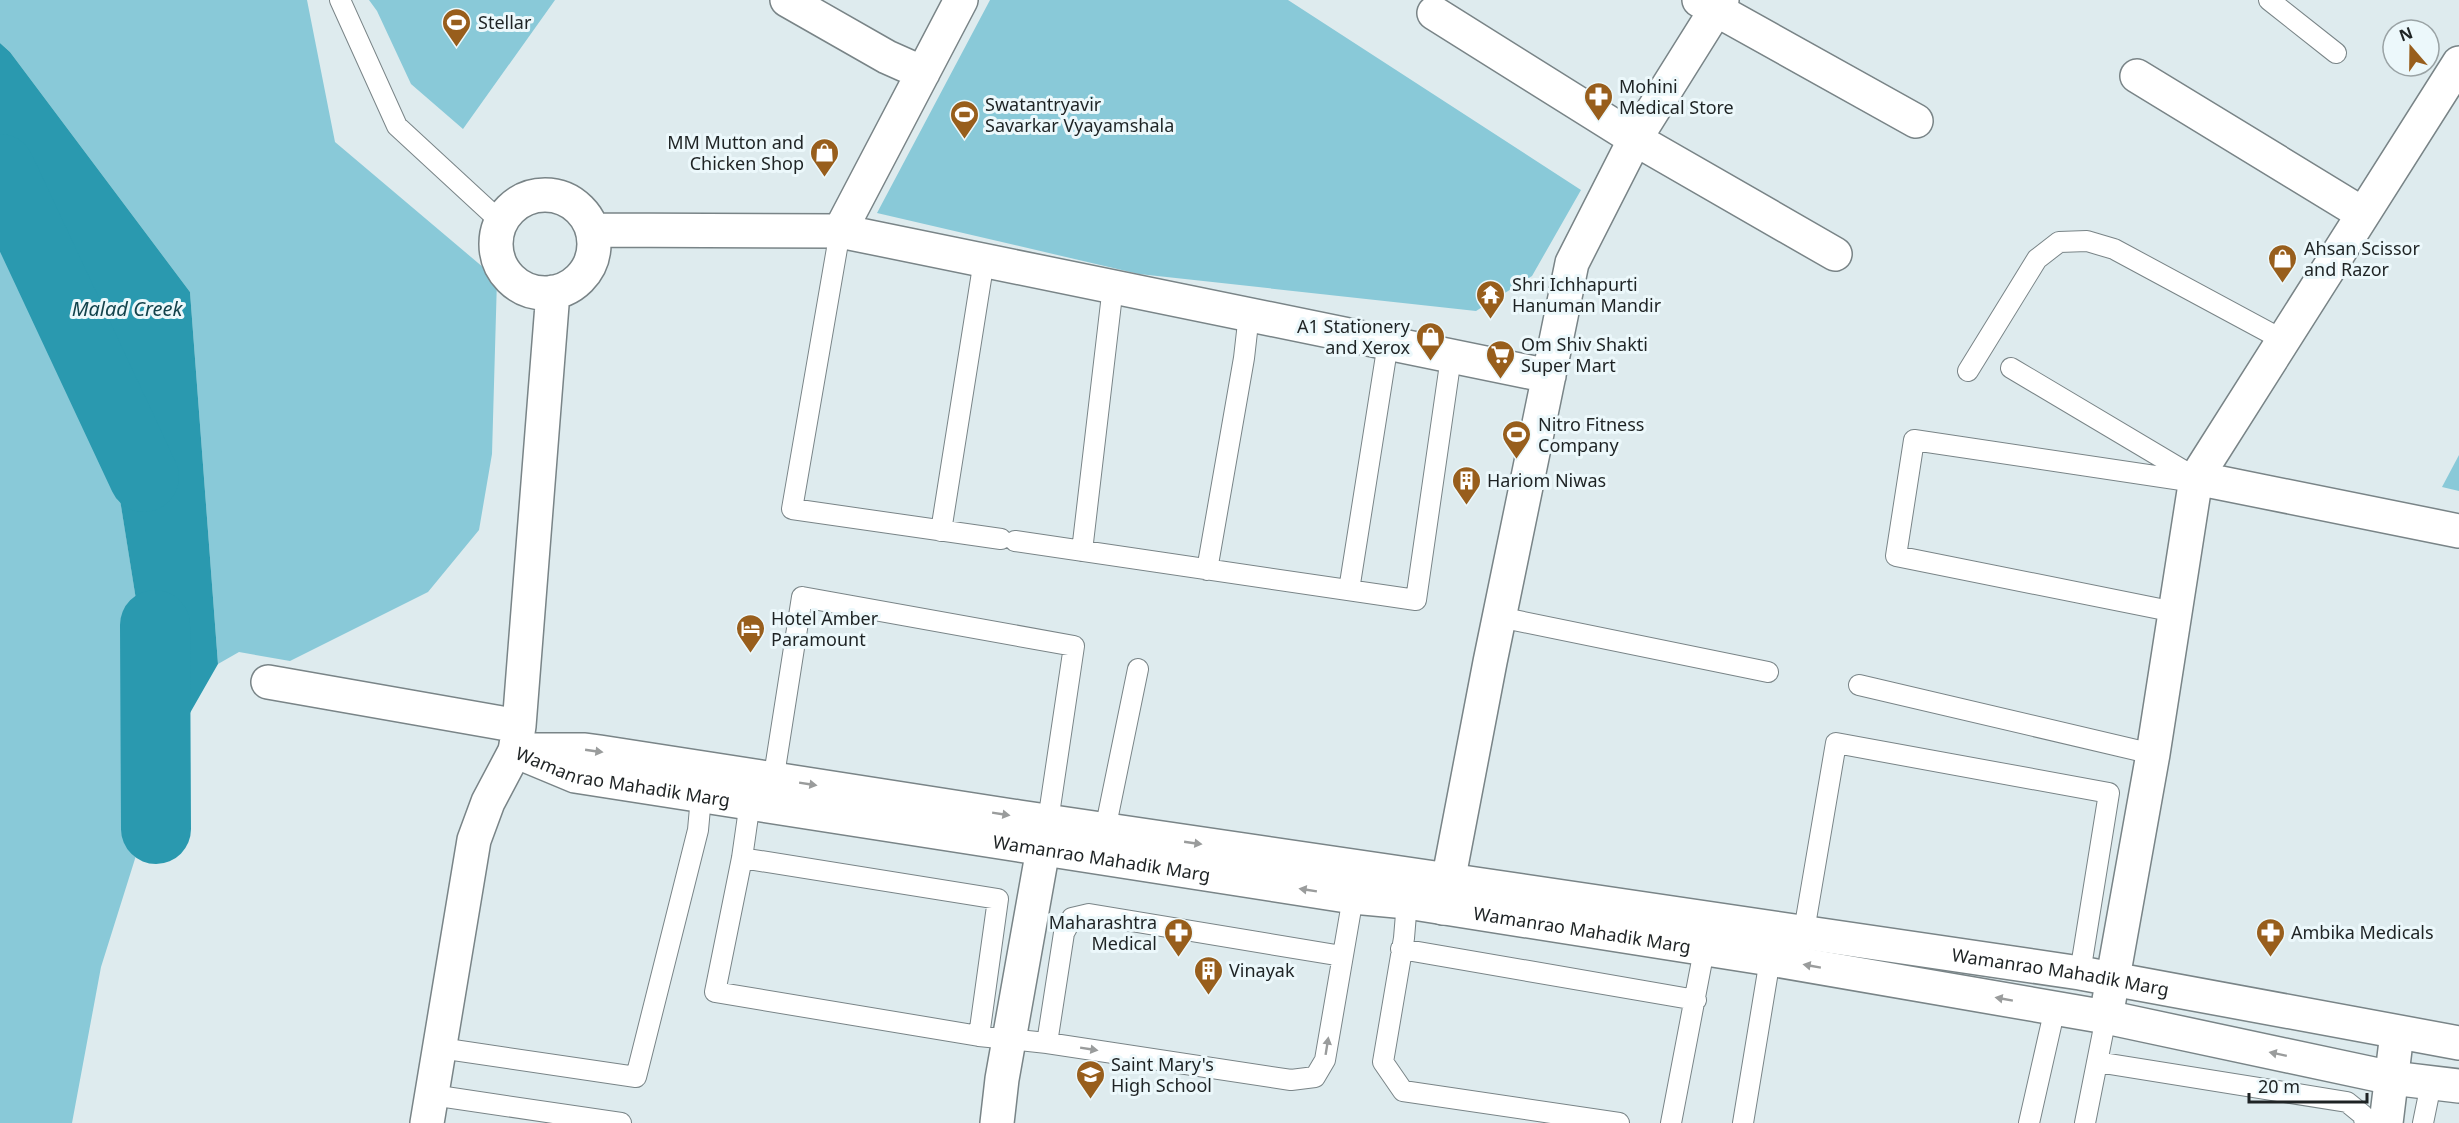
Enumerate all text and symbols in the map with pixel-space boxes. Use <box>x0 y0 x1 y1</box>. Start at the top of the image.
sports icon: Stellar <box>441 6 473 48</box>
place label: Stellar <box>478 10 532 34</box>
north arrow <box>2381 18 2441 78</box>
text: N <box>2396 21 2416 46</box>
place label: Mohini Medical Store <box>1619 74 1734 119</box>
pharmacy icon: Mohini Medical Store <box>1582 80 1614 122</box>
place label: Swatantryavir Savarkar Vyayamshala <box>985 92 1174 137</box>
sports icon: Swatantryavir Savarkar Vyayamshala <box>948 98 980 140</box>
place label: MM Mutton and Chicken Shop <box>667 130 804 175</box>
shop icon: MM Mutton and Chicken Shop <box>809 136 841 178</box>
place label: Ahsan Scissor and Razor <box>2304 236 2420 281</box>
shop icon: Ahsan Scissor and Razor <box>2267 242 2299 284</box>
place label: Shri Ichhapurti Hanuman Mandir <box>1512 272 1662 317</box>
temple icon: Shri Ichhapurti Hanuman Mandir <box>1475 278 1507 320</box>
water label: Malad Creek <box>72 295 183 322</box>
place label: A1 Stationery and Xerox <box>1297 314 1411 359</box>
shop icon: A1 Stationery and Xerox <box>1415 320 1447 362</box>
place label: Om Shiv Shakti Super Mart <box>1521 332 1648 377</box>
supermarket icon: Om Shiv Shakti Super Mart <box>1484 338 1516 380</box>
place label: Nitro Fitness Company <box>1538 412 1644 457</box>
sports icon: Nitro Fitness Company <box>1501 418 1533 460</box>
building icon: Hariom Niwas <box>1450 464 1482 506</box>
place label: Hariom Niwas <box>1487 468 1606 492</box>
place label: Hotel Amber Paramount <box>771 606 879 651</box>
hotel icon: Hotel Amber Paramount <box>734 612 766 654</box>
street label: Wamanrao Mahadik Marg <box>512 741 732 812</box>
one-way arrow <box>585 747 604 756</box>
one-way arrow <box>799 779 818 788</box>
one-way arrow <box>991 810 1010 819</box>
street label: Wamanrao Mahadik Marg <box>991 829 1212 887</box>
one-way arrow <box>1184 839 1203 848</box>
one-way arrow <box>1298 885 1317 894</box>
street label: Wamanrao Mahadik Marg <box>1472 901 1693 958</box>
place label: Maharashtra Medical <box>1049 910 1157 955</box>
pharmacy icon: Maharashtra Medical <box>1162 916 1194 958</box>
pharmacy icon: Ambika Medicals <box>2254 916 2286 958</box>
place label: Ambika Medicals <box>2291 920 2434 944</box>
street label: Wamanrao Mahadik Marg <box>1950 942 2171 1001</box>
building icon: Vinayak <box>1192 954 1224 996</box>
place label: Vinayak <box>1229 958 1295 982</box>
one-way arrow <box>1802 961 1821 970</box>
one-way arrow <box>1994 994 2013 1003</box>
one-way arrow <box>1323 1037 1332 1056</box>
one-way arrow <box>1080 1045 1099 1054</box>
one-way arrow <box>2268 1048 2287 1058</box>
place label: Saint Mary's High School <box>1111 1052 1214 1097</box>
school or university icon: Saint Mary's High School <box>1074 1058 1106 1100</box>
scale bar <box>2249 1066 2368 1104</box>
text: 20 m <box>2258 1074 2300 1098</box>

